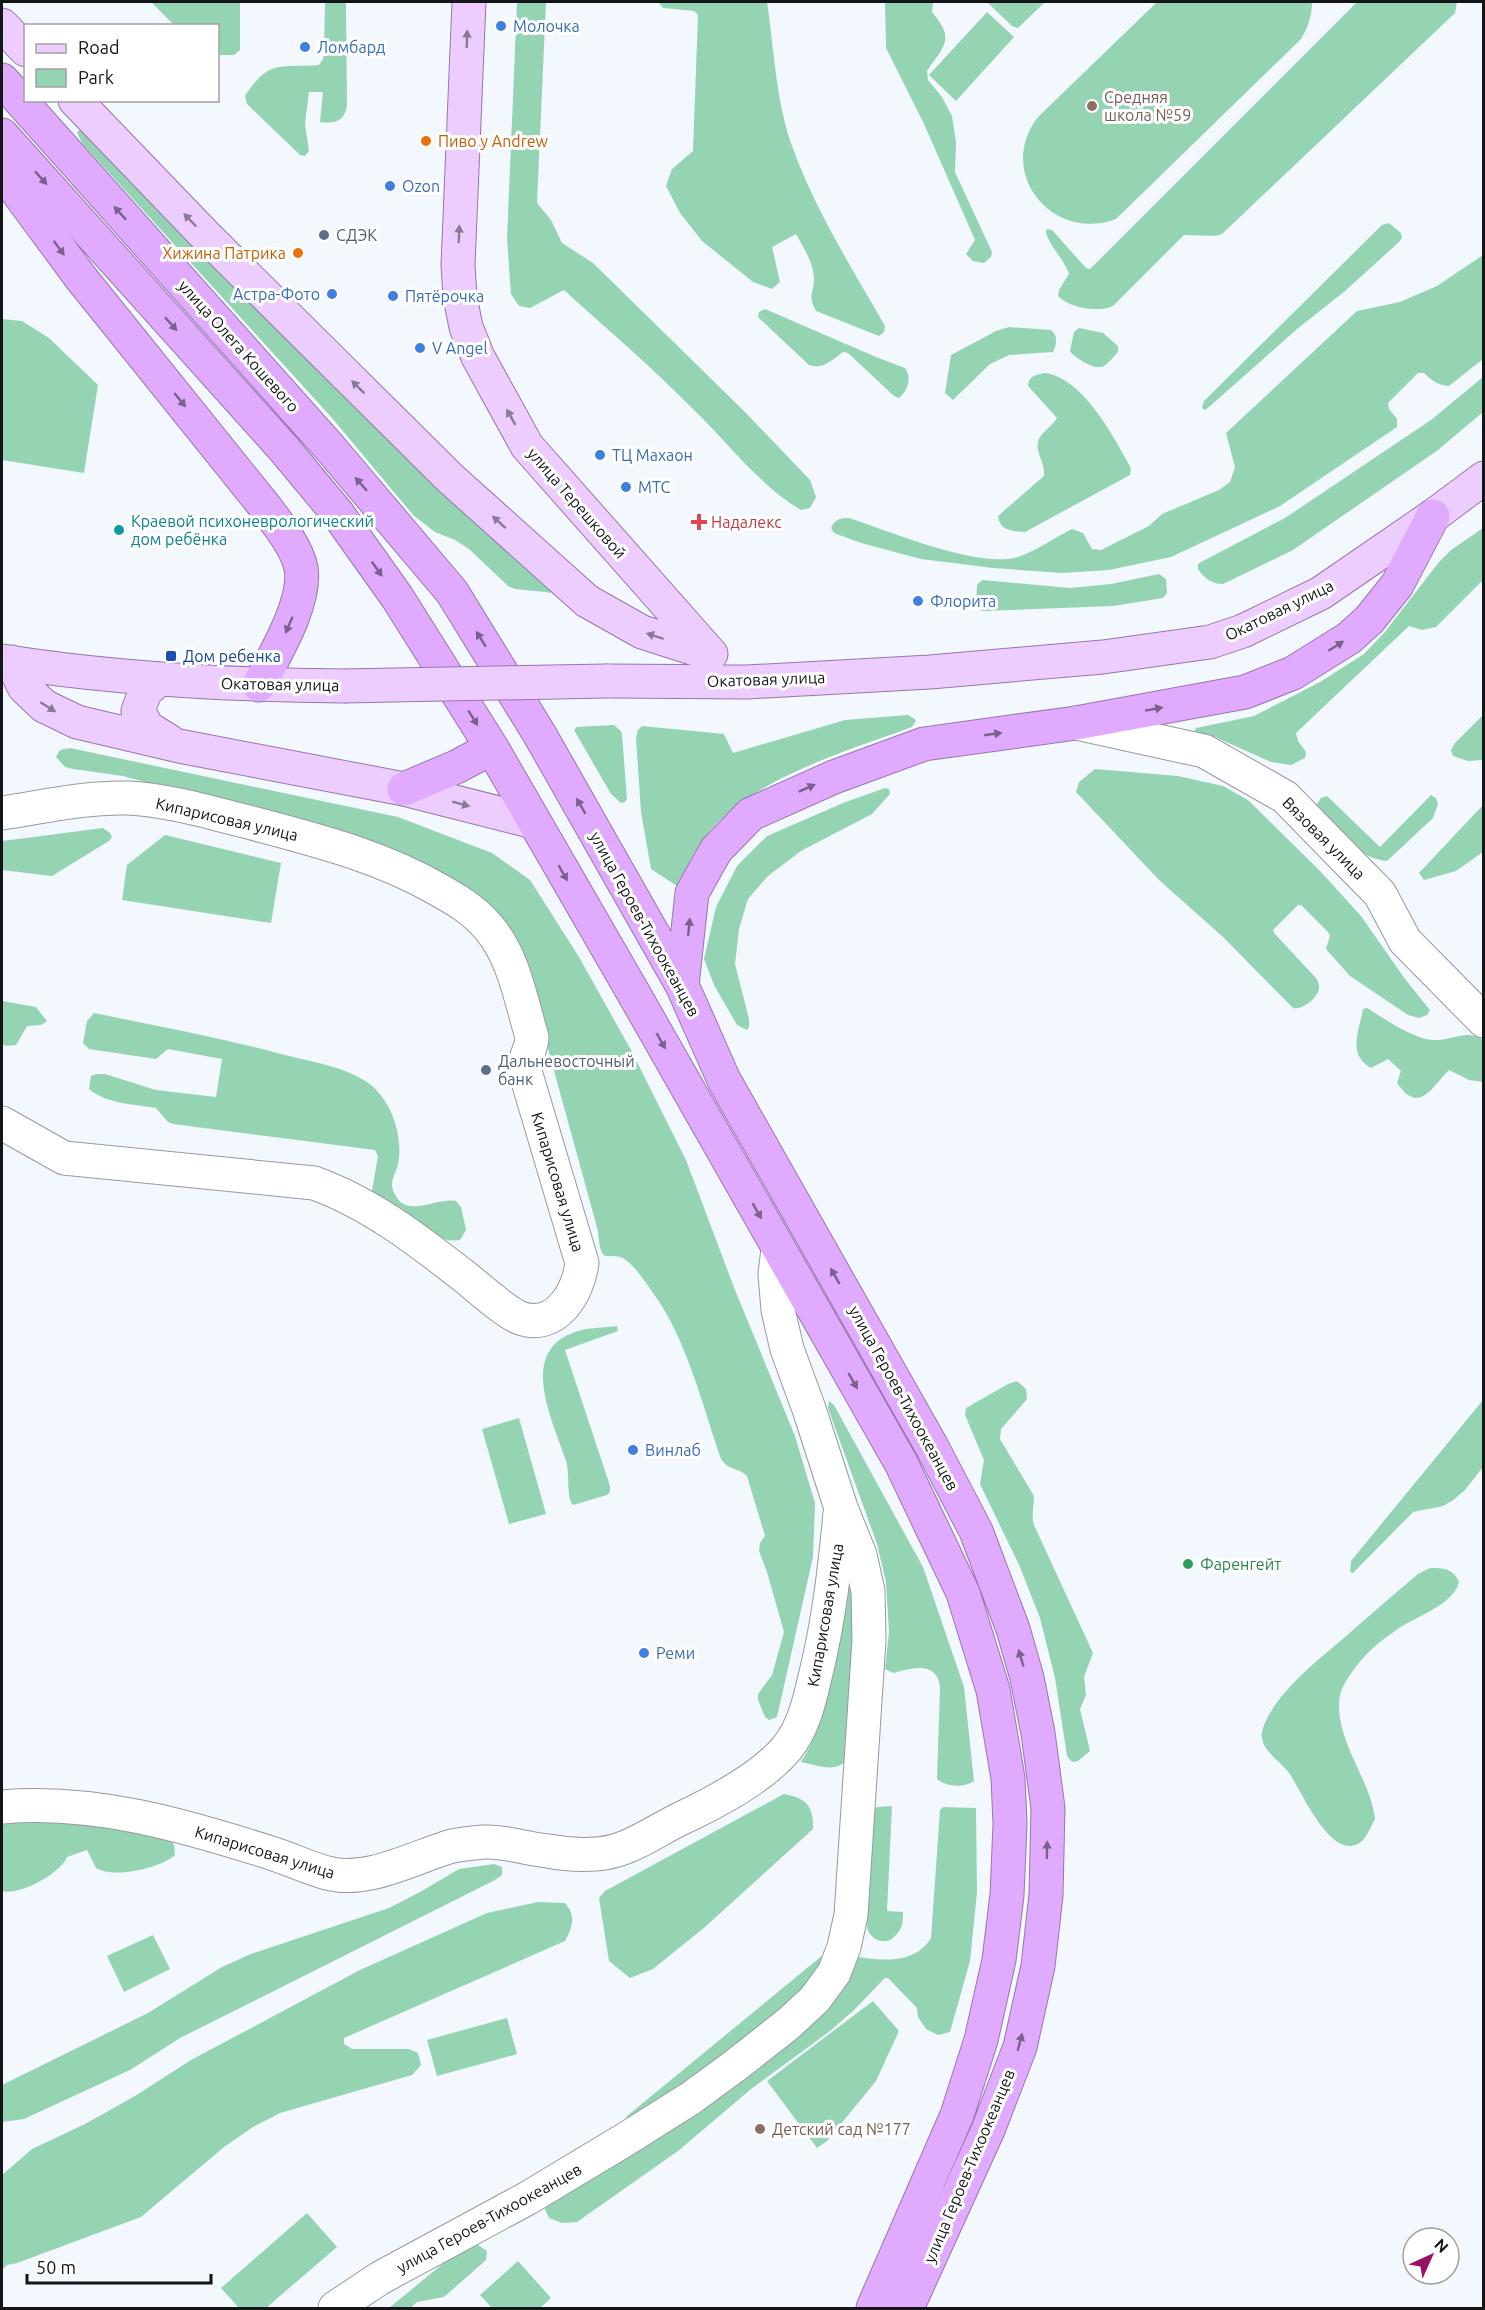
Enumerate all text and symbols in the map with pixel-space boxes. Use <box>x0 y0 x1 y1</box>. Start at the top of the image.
place label: Молочка <box>513 17 580 35</box>
marker: Молочка <box>494 19 508 33</box>
legend <box>24 24 219 102</box>
one-way arrow <box>462 29 472 48</box>
text: Road <box>78 37 120 57</box>
place label: Ломбард <box>317 38 385 56</box>
marker: Ломбард <box>298 40 312 54</box>
text: Park <box>78 67 114 87</box>
place label: Средняя школа №59 <box>1104 88 1191 124</box>
marker: Средняя школа №59 <box>1085 99 1099 113</box>
place label: Пиво у Andrew <box>438 132 549 150</box>
marker: Пиво у Andrew <box>419 134 433 148</box>
one-way arrow <box>34 171 48 186</box>
place label: Ozon <box>402 177 440 195</box>
marker: Ozon <box>383 179 397 193</box>
one-way arrow <box>114 206 127 221</box>
one-way arrow <box>184 214 198 228</box>
one-way arrow <box>454 224 464 243</box>
place label: СДЭК <box>336 226 377 244</box>
marker: СДЭК <box>317 228 331 242</box>
one-way arrow <box>52 240 64 255</box>
place label: Хижина Патрика <box>162 244 286 262</box>
marker: Хижина Патрика <box>291 246 305 260</box>
street label: улица Олега Кошевого <box>175 276 303 416</box>
place label: Астра-Фото <box>233 285 320 303</box>
marker: Астра-Фото <box>325 287 339 301</box>
place label: Пятёрочка <box>405 287 484 305</box>
marker: Пятёрочка <box>386 289 400 303</box>
one-way arrow <box>164 316 178 331</box>
place label: V Angel <box>432 339 488 357</box>
marker: V Angel <box>413 341 427 355</box>
one-way arrow <box>352 381 366 395</box>
one-way arrow <box>173 393 185 408</box>
one-way arrow <box>506 408 516 425</box>
street label: улица Терешковой <box>524 444 630 562</box>
place label: ТЦ Махаон <box>612 446 693 464</box>
marker: ТЦ Махаон <box>593 448 607 462</box>
one-way arrow <box>355 477 368 492</box>
place label: МТС <box>638 478 671 496</box>
marker: МТС <box>619 480 633 494</box>
place label: Краевой психоневрологический дом ребёнка <box>131 512 374 548</box>
place label: Надалекс <box>711 513 782 531</box>
marker: Надалекс <box>692 515 706 529</box>
one-way arrow <box>492 516 507 529</box>
marker: Краевой психоневрологический дом ребёнка <box>112 523 126 537</box>
one-way arrow <box>371 561 382 577</box>
street label: Окатовая улица <box>1222 576 1336 644</box>
place label: Флорита <box>930 592 996 610</box>
marker: Флорита <box>911 594 925 608</box>
one-way arrow <box>284 616 293 633</box>
one-way arrow <box>475 631 486 647</box>
one-way arrow <box>646 631 664 640</box>
one-way arrow <box>1328 641 1344 652</box>
place label: Дом ребенка <box>183 647 281 665</box>
marker: Дом ребенка <box>164 649 178 663</box>
street label: Окатовая улица <box>706 668 826 690</box>
street label: Окатовая улица <box>221 674 339 694</box>
one-way arrow <box>40 701 56 712</box>
one-way arrow <box>1145 704 1164 713</box>
one-way arrow <box>467 710 478 726</box>
one-way arrow <box>984 730 1003 739</box>
one-way arrow <box>799 784 816 793</box>
street label: Вязовая улица <box>1279 793 1369 883</box>
street label: Кипарисовая улица <box>154 794 300 844</box>
one-way arrow <box>576 798 586 815</box>
one-way arrow <box>452 800 470 809</box>
street label: улица Героев-Тихоокеанцев <box>587 828 703 1020</box>
one-way arrow <box>558 865 569 881</box>
one-way arrow <box>684 917 693 936</box>
one-way arrow <box>656 1033 666 1050</box>
place label: Дальневосточный банк <box>498 1052 635 1088</box>
marker: Дальневосточный банк <box>479 1063 493 1077</box>
street label: Кипарисовая улица <box>528 1110 588 1254</box>
one-way arrow <box>752 1203 762 1220</box>
one-way arrow <box>831 1267 841 1284</box>
street label: улица Героев-Тихоокеанцев <box>846 1302 962 1494</box>
one-way arrow <box>848 1373 859 1389</box>
place label: Винлаб <box>645 1441 701 1459</box>
marker: Винлаб <box>626 1443 640 1457</box>
street label: Кипарисовая улица <box>804 1542 846 1688</box>
place label: Фаренгейт <box>1200 1555 1281 1573</box>
marker: Фаренгейт <box>1181 1557 1195 1571</box>
place label: Реми <box>656 1644 695 1662</box>
marker: Реми <box>637 1646 651 1660</box>
one-way arrow <box>1016 1648 1025 1666</box>
street label: Кипарисовая улица <box>193 1822 337 1882</box>
one-way arrow <box>1042 1840 1052 1859</box>
one-way arrow <box>1016 2033 1025 2051</box>
street label: улица Героев-Тихоокеанцев <box>920 2067 1018 2265</box>
place label: Детский сад №177 <box>772 2120 911 2138</box>
marker: Детский сад №177 <box>753 2122 767 2136</box>
street label: улица Героев-Тихоокеанцев <box>393 2160 585 2276</box>
north arrow <box>1401 2226 1461 2286</box>
text: N <box>1431 2235 1452 2256</box>
scale bar <box>27 2247 212 2285</box>
text: 50 m <box>36 2257 76 2277</box>

